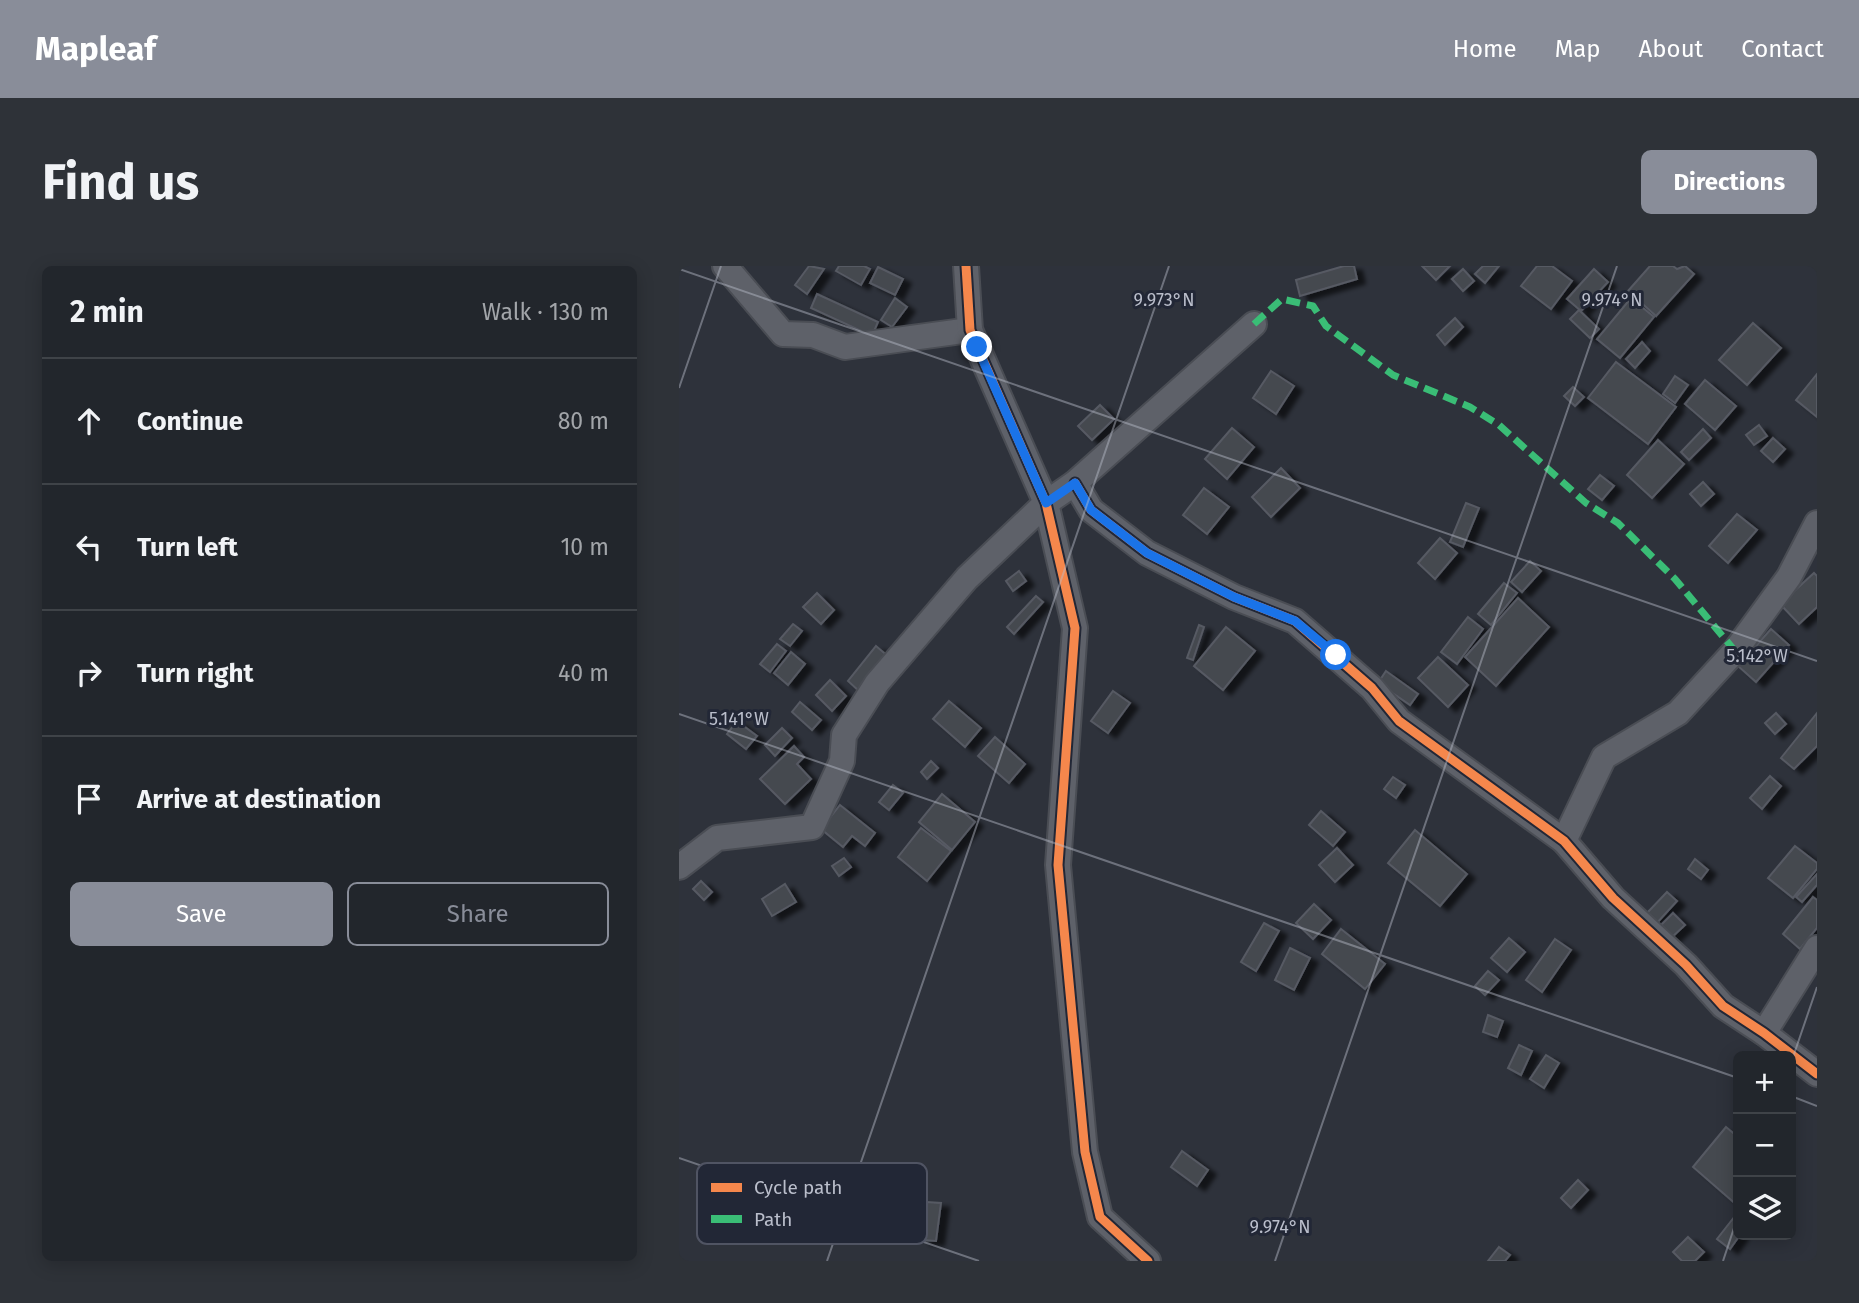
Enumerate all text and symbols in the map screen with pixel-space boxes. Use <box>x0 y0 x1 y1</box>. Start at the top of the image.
text: Mapleaf <box>35 29 156 69</box>
text: Home <box>1453 35 1517 63</box>
text: Map <box>1555 35 1601 63</box>
text: About <box>1639 35 1703 63</box>
text: Contact <box>1741 35 1824 63</box>
button: Directions <box>1641 150 1817 214</box>
text: Find us <box>42 153 199 212</box>
text: 9.973°N <box>1133 289 1195 311</box>
text: 9.974°N <box>1581 289 1643 311</box>
text: 2 min <box>70 294 144 330</box>
text: Walk · 130 m <box>482 298 609 326</box>
route end <box>961 331 992 362</box>
icon: ahead <box>70 402 108 440</box>
text: Continue <box>137 406 243 437</box>
text: 80 m <box>558 407 609 435</box>
icon: left <box>70 528 108 566</box>
text: Turn left <box>137 532 238 563</box>
text: 10 m <box>560 533 609 561</box>
route start <box>1320 639 1351 670</box>
text: 5.142°W <box>1726 645 1788 667</box>
icon: right <box>70 654 108 692</box>
text: Turn right <box>137 658 254 689</box>
text: 40 m <box>558 659 609 687</box>
text: 5.141°W <box>709 708 769 730</box>
icon: arrive <box>70 780 108 818</box>
text: Arrive at destination <box>137 784 381 815</box>
button: Save <box>70 882 333 946</box>
button: Share <box>347 882 609 946</box>
map controls <box>1733 1051 1796 1240</box>
button: + <box>1733 1051 1796 1114</box>
button: − <box>1733 1114 1796 1177</box>
legend <box>697 1163 927 1244</box>
text: Cycle path <box>754 1176 842 1199</box>
button: layers <box>1733 1177 1796 1240</box>
text: Path <box>754 1208 792 1231</box>
text: 9.974°N <box>1249 1216 1311 1238</box>

